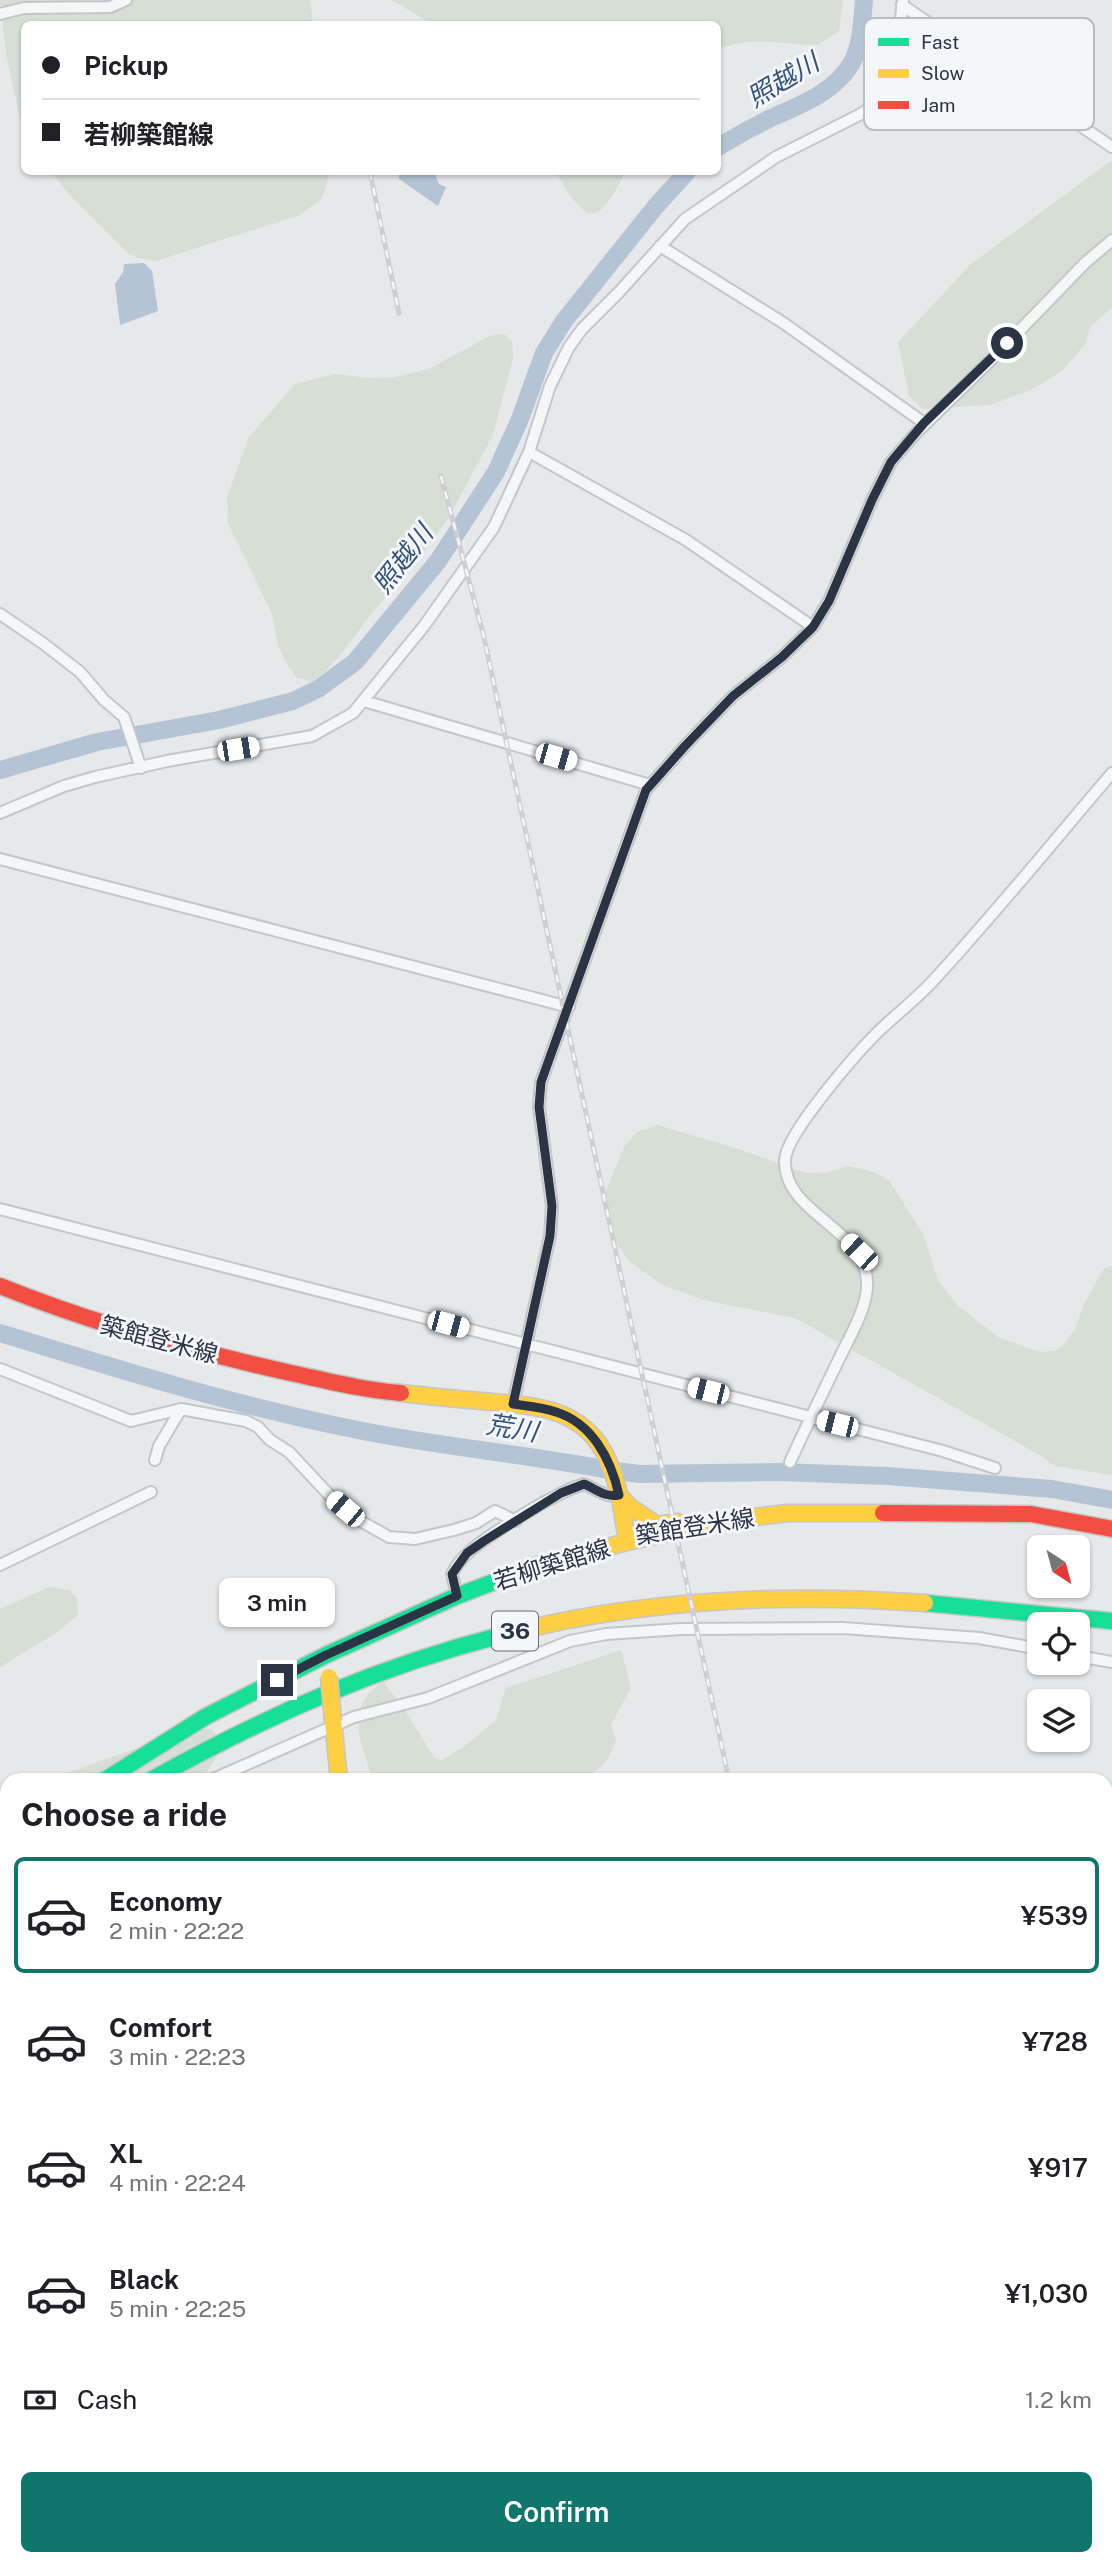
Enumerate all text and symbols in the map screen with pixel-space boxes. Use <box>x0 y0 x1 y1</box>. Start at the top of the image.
legend <box>864 18 1094 130</box>
text: Fast <box>921 31 959 53</box>
water label: 照越川 <box>741 45 827 113</box>
text: Pickup <box>84 50 168 81</box>
text: Slow <box>921 62 965 84</box>
text: Jam <box>921 94 955 116</box>
text: 若柳築館線 <box>84 119 214 150</box>
route start <box>991 327 1023 359</box>
water label: 照越川 <box>366 516 441 599</box>
car <box>216 735 261 763</box>
car <box>533 741 580 773</box>
car <box>837 1230 882 1274</box>
car <box>425 1308 472 1340</box>
street label: 築館登米線 <box>98 1310 221 1368</box>
car <box>686 1376 731 1406</box>
water label: 荒川 <box>484 1408 543 1447</box>
car <box>815 1409 860 1439</box>
car <box>323 1487 368 1531</box>
street label: 築館登米線 <box>633 1503 756 1549</box>
street label: 若柳築館線 <box>490 1533 613 1595</box>
north arrow <box>1027 1535 1090 1598</box>
map controls <box>1027 1535 1090 1752</box>
callout: 3 min <box>219 1578 335 1628</box>
text: 3 min <box>247 1589 307 1616</box>
road number: 36 <box>492 1612 538 1650</box>
button: locate <box>1027 1612 1090 1675</box>
route end <box>261 1664 293 1696</box>
button: layers <box>1027 1689 1090 1752</box>
text: Choose a ride <box>21 1796 227 1833</box>
icon: car <box>25 1884 88 1947</box>
text: Economy <box>109 1886 222 1917</box>
text: ¥539 <box>1021 1900 1088 1931</box>
text: 2 min · 22:22 <box>109 1917 244 1944</box>
icon: car <box>25 2010 88 2073</box>
text: Comfort <box>109 2012 212 2043</box>
text: ¥728 <box>1022 2026 1088 2057</box>
text: 3 min · 22:23 <box>109 2043 246 2070</box>
icon: car <box>25 2136 88 2199</box>
text: XL <box>109 2138 143 2169</box>
text: ¥917 <box>1028 2152 1088 2183</box>
text: 4 min · 22:24 <box>109 2169 246 2196</box>
icon: car <box>25 2262 88 2325</box>
text: Black <box>109 2264 179 2295</box>
text: ¥1,030 <box>1004 2278 1088 2309</box>
text: 5 min · 22:25 <box>109 2295 246 2322</box>
icon: cash <box>21 2381 59 2419</box>
text: Cash <box>77 2384 137 2415</box>
text: 1.2 km <box>1025 2386 1092 2413</box>
button: Confirm <box>21 2472 1092 2552</box>

